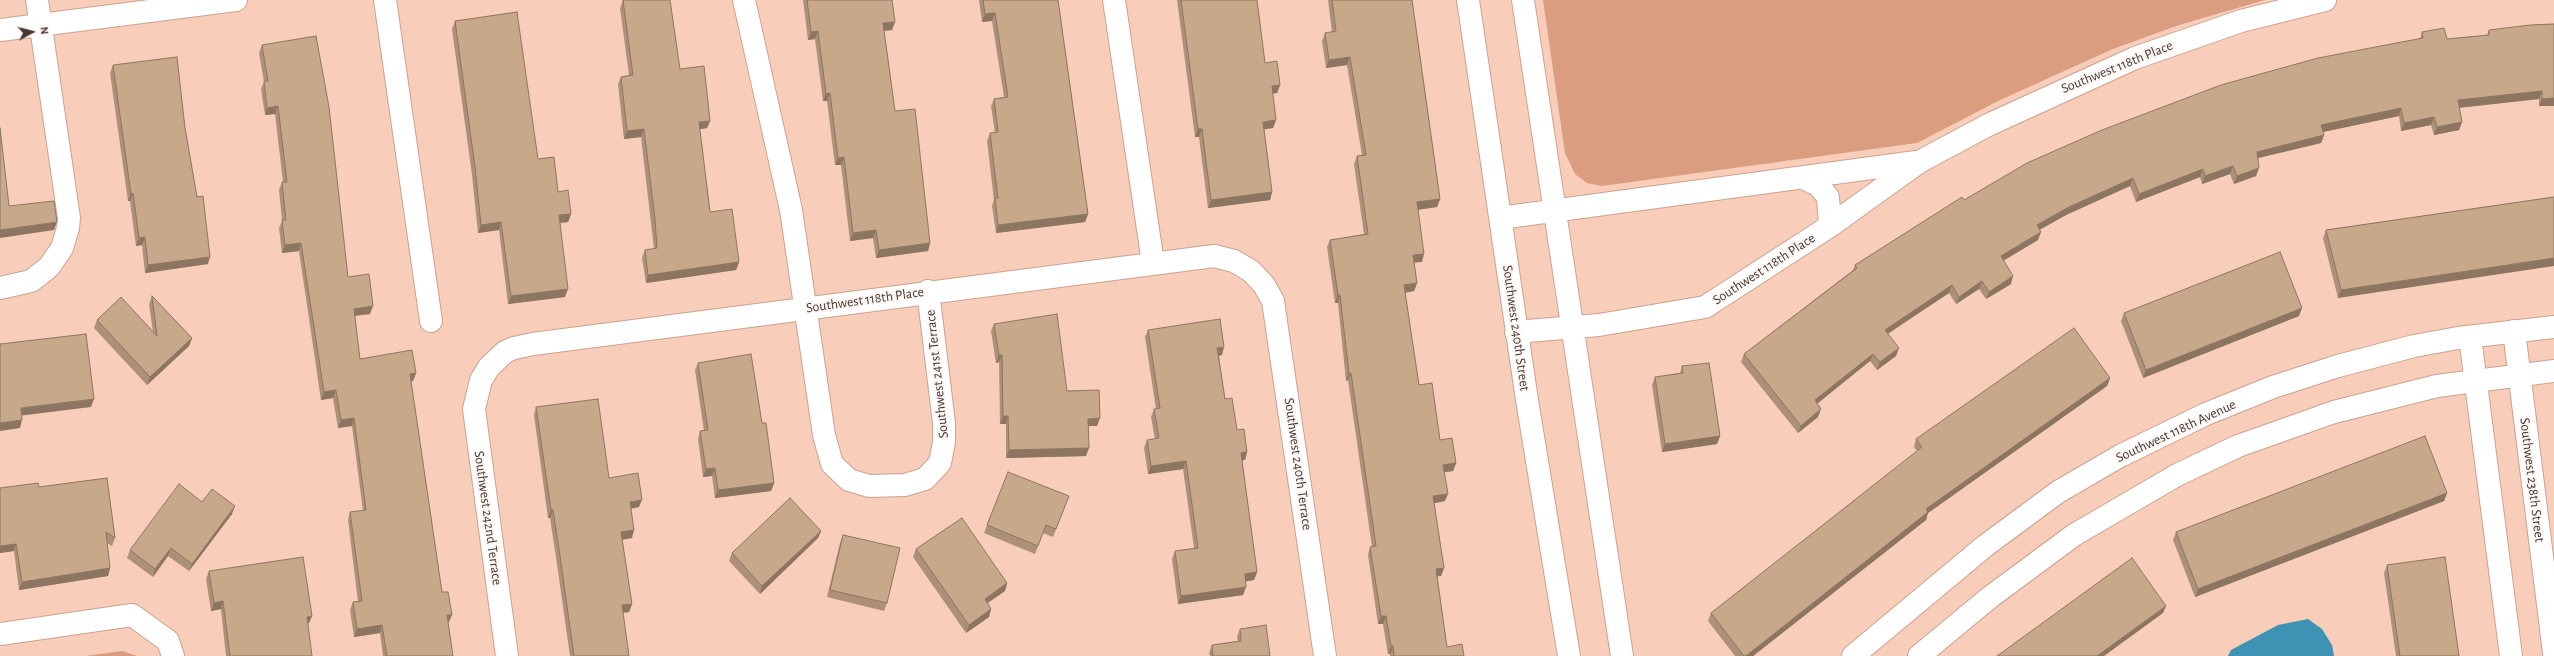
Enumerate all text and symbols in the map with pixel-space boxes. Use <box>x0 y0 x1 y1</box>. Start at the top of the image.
north arrow <box>12 12 52 52</box>
text: N <box>38 26 50 35</box>
street label: Southwest 118th Place <box>2059 37 2175 97</box>
street label: Southwest 118th Place <box>1710 230 1818 308</box>
street label: Southwest 240th Street <box>1499 264 1533 392</box>
street label: Southwest 118th Place <box>805 283 925 317</box>
street label: Southwest 241st Terrace <box>922 309 952 439</box>
street label: Southwest 118th Avenue <box>2113 396 2239 466</box>
street label: Southwest 240th Terrace <box>1280 397 1316 531</box>
street label: Southwest 238th Street <box>2516 417 2548 543</box>
street label: Southwest 242nd Terrace <box>470 450 506 586</box>

